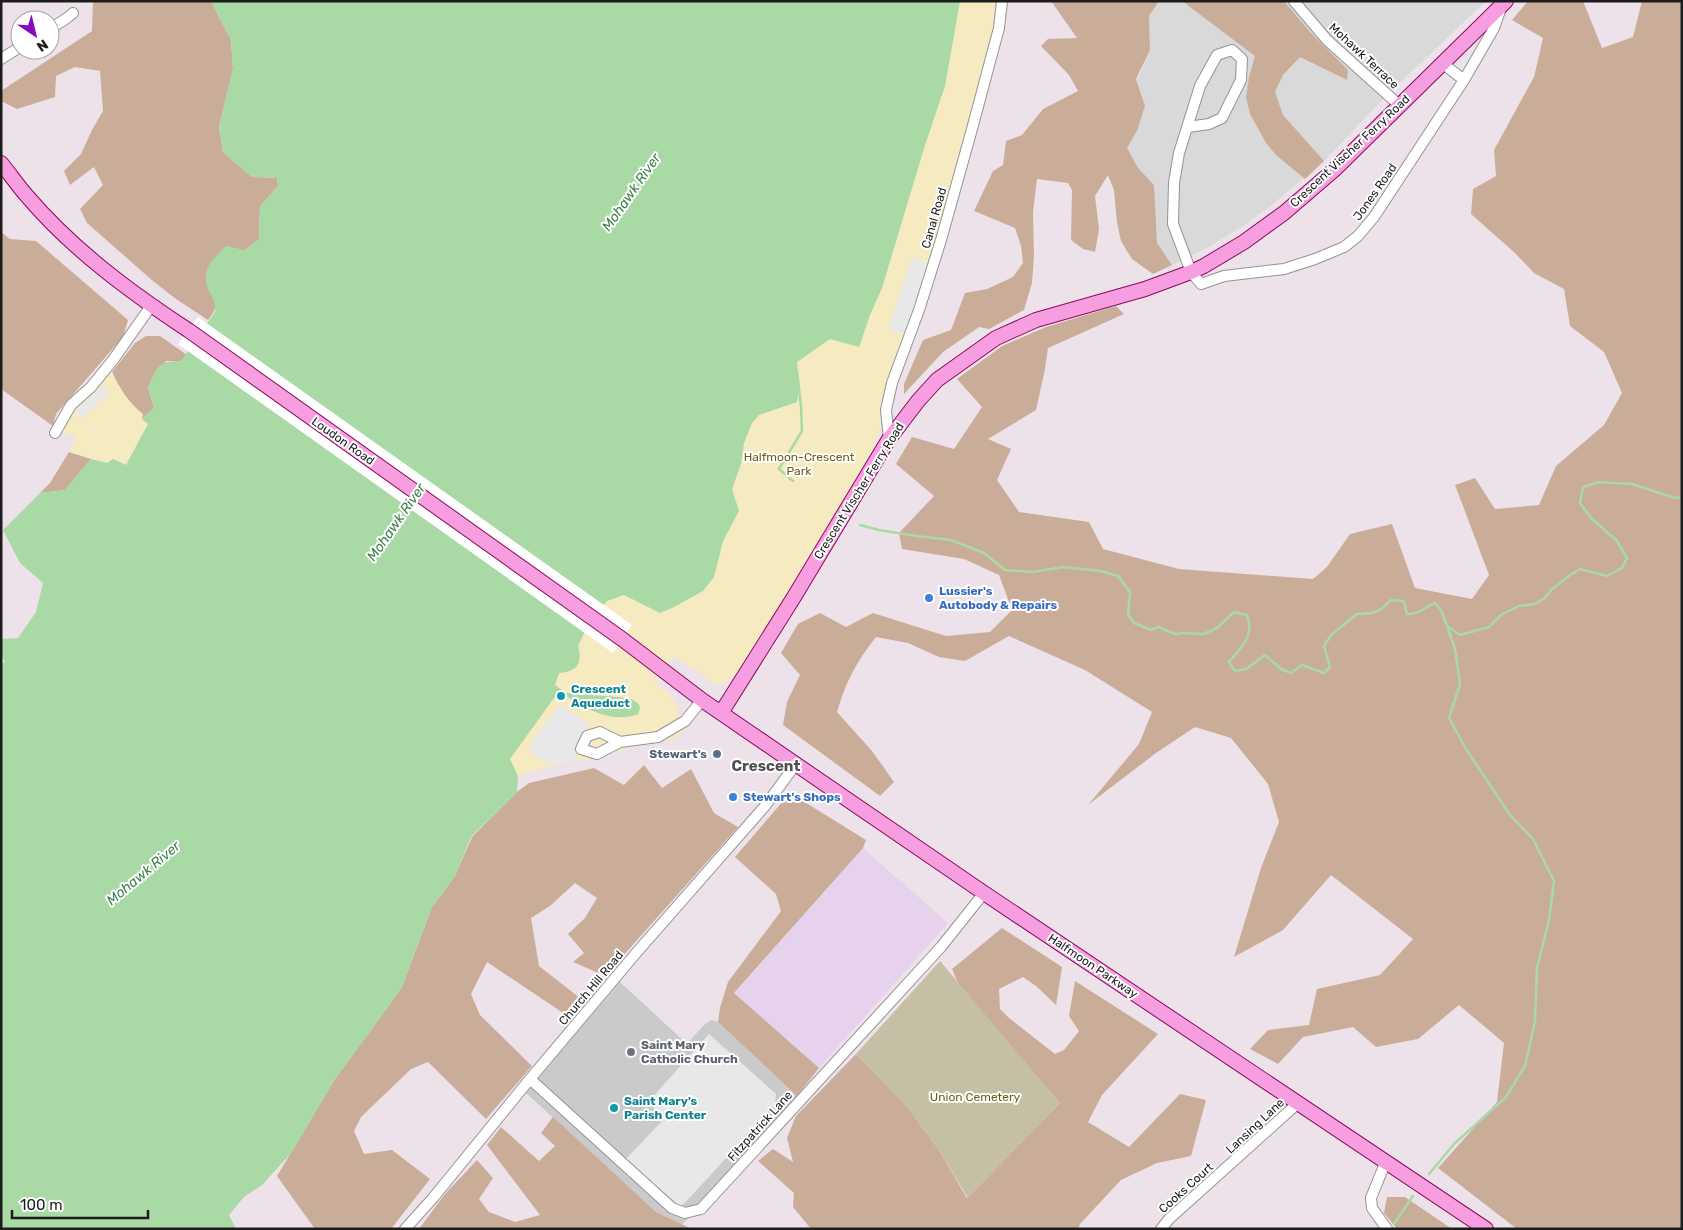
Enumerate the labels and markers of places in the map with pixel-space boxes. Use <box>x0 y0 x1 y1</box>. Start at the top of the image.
place label: Lussier's Autobody & Repairs <box>939 584 1057 612</box>
marker: Lussier's Autobody & Repairs <box>923 592 935 604</box>
place label: Crescent Aqueduct <box>571 682 630 710</box>
marker: Crescent Aqueduct <box>555 690 567 702</box>
place label: Stewart's <box>649 747 707 761</box>
marker: Stewart's <box>711 748 723 760</box>
place label: Stewart's Shops <box>743 790 841 804</box>
marker: Stewart's Shops <box>727 791 739 803</box>
place label: Saint Mary Catholic Church <box>641 1038 738 1066</box>
marker: Saint Mary Catholic Church <box>625 1046 637 1058</box>
place label: Saint Mary's Parish Center <box>624 1094 707 1122</box>
marker: Saint Mary's Parish Center <box>608 1102 620 1114</box>

